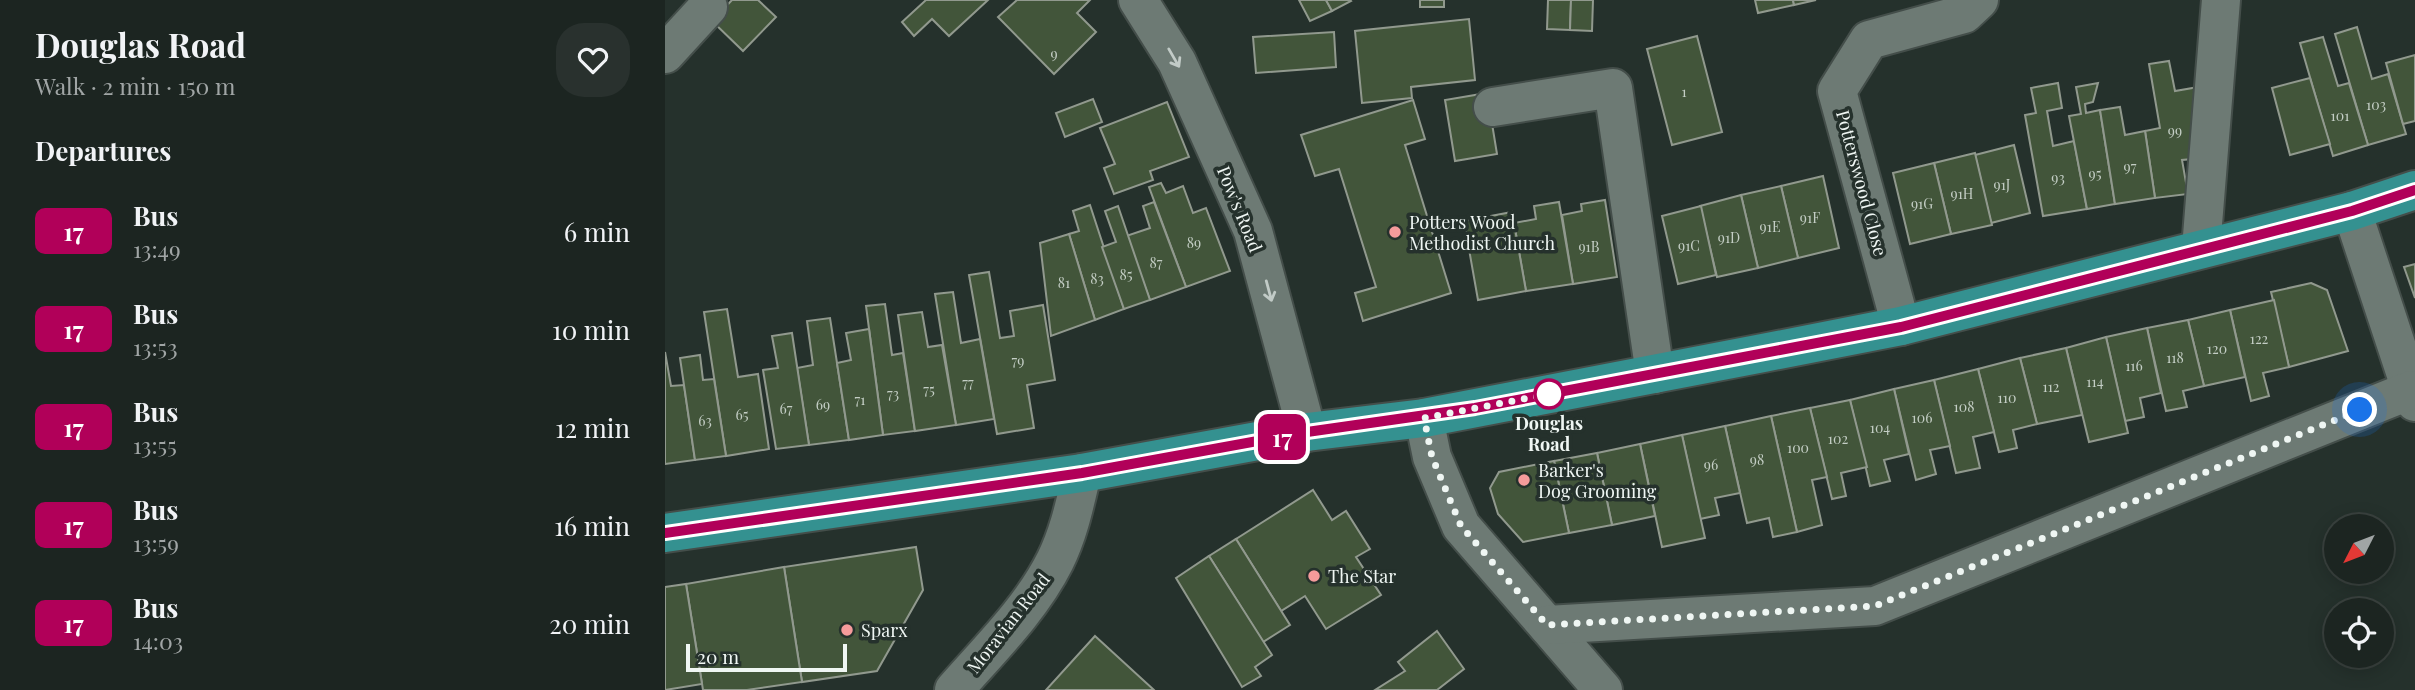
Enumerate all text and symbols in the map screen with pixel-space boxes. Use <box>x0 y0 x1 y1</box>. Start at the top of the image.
text: Douglas Road <box>35 22 246 66</box>
button: heart <box>556 23 630 97</box>
house number: 9 <box>1050 44 1058 63</box>
one-way arrow <box>1168 47 1181 68</box>
text: Walk · 2 min · 150 m <box>35 70 236 101</box>
house number: 1 <box>1681 82 1687 101</box>
house number: 103 <box>2366 95 2386 114</box>
house number: 101 <box>2331 106 2349 125</box>
street label: Potterswood Close <box>1831 107 1893 259</box>
house number: 99 <box>2168 121 2182 140</box>
text: Departures <box>35 133 171 168</box>
house number: 97 <box>2124 157 2137 176</box>
street label: Pow's Road <box>1212 162 1268 256</box>
house number: 95 <box>2089 164 2102 183</box>
house number: 93 <box>2051 168 2065 187</box>
house number: 91J <box>1994 175 2011 194</box>
house number: 91H <box>1951 184 1974 203</box>
house number: 91G <box>1911 194 1933 213</box>
text: Bus <box>133 198 178 233</box>
house number: 91F <box>1800 208 1820 227</box>
place label: Potters Wood Methodist Church <box>1409 210 1555 255</box>
text: 6 min <box>564 214 630 249</box>
text: 17 <box>63 215 84 247</box>
house number: 91E <box>1760 217 1780 236</box>
marker: Potters Wood Methodist Church <box>1387 224 1403 240</box>
house number: 91D <box>1718 228 1740 247</box>
text: 13:49 <box>133 233 181 264</box>
house number: 89 <box>1187 233 1201 252</box>
house number: 91C <box>1678 236 1700 255</box>
house number: 91B <box>1578 237 1600 256</box>
house number: 87 <box>1150 253 1163 272</box>
house number: 85 <box>1119 265 1133 284</box>
house number: 83 <box>1090 269 1104 288</box>
house number: 81 <box>1058 273 1070 292</box>
one-way arrow <box>1263 279 1276 301</box>
text: Bus <box>133 296 178 331</box>
text: 10 min <box>552 312 630 347</box>
text: 17 <box>63 313 84 345</box>
house number: 122 <box>2250 329 2269 348</box>
text: 13:53 <box>133 331 178 362</box>
house number: 120 <box>2207 339 2227 358</box>
house number: 118 <box>2166 348 2184 367</box>
house number: 79 <box>1012 351 1024 370</box>
house number: 116 <box>2125 356 2143 375</box>
house number: 114 <box>2086 372 2104 391</box>
house number: 77 <box>962 373 974 392</box>
house number: 112 <box>2042 377 2060 396</box>
marker: Douglas Road <box>1534 379 1564 409</box>
house number: 75 <box>923 380 935 399</box>
house number: 73 <box>887 384 899 403</box>
house number: 110 <box>1998 388 2016 407</box>
house number: 71 <box>855 390 865 409</box>
your location <box>2342 392 2377 427</box>
text: Bus <box>133 394 178 429</box>
house number: 69 <box>816 395 830 414</box>
house number: 108 <box>1954 397 1974 416</box>
house number: 67 <box>780 399 793 418</box>
house number: 65 <box>735 405 749 424</box>
house number: 106 <box>1912 408 1932 427</box>
text: 12 min <box>555 410 630 445</box>
text: 17 <box>63 411 84 443</box>
house number: 63 <box>698 411 712 430</box>
place label: Douglas Road <box>1515 411 1583 456</box>
line badge: 17 <box>1251 414 1313 460</box>
house number: 104 <box>1870 418 1890 437</box>
text: 17 <box>1272 421 1292 453</box>
text: 13:55 <box>133 429 177 460</box>
house number: 102 <box>1828 429 1848 448</box>
house number: 100 <box>1787 438 1809 457</box>
house number: 98 <box>1750 450 1764 469</box>
house number: 96 <box>1704 455 1718 474</box>
place label: Barker's Dog Grooming <box>1538 458 1657 503</box>
marker: Barker's Dog Grooming <box>1516 472 1532 488</box>
text: Bus <box>133 492 178 527</box>
text: 16 min <box>554 508 630 543</box>
text: 17 <box>63 509 84 541</box>
north arrow <box>2324 514 2394 584</box>
map controls <box>2324 514 2394 668</box>
text: 13:59 <box>133 527 179 558</box>
place label: The Star <box>1328 564 1396 588</box>
street label: Moravian Road <box>961 567 1055 678</box>
marker: The Star <box>1306 568 1322 584</box>
text: Bus <box>133 590 178 625</box>
button: locate <box>2324 598 2394 668</box>
text: 20 min <box>549 606 630 641</box>
text: 17 <box>63 607 84 639</box>
place label: Sparx <box>861 618 908 642</box>
marker: Sparx <box>839 622 855 638</box>
text: 14:03 <box>133 625 183 656</box>
scale bar <box>686 641 847 673</box>
text: 20 m <box>697 643 739 669</box>

